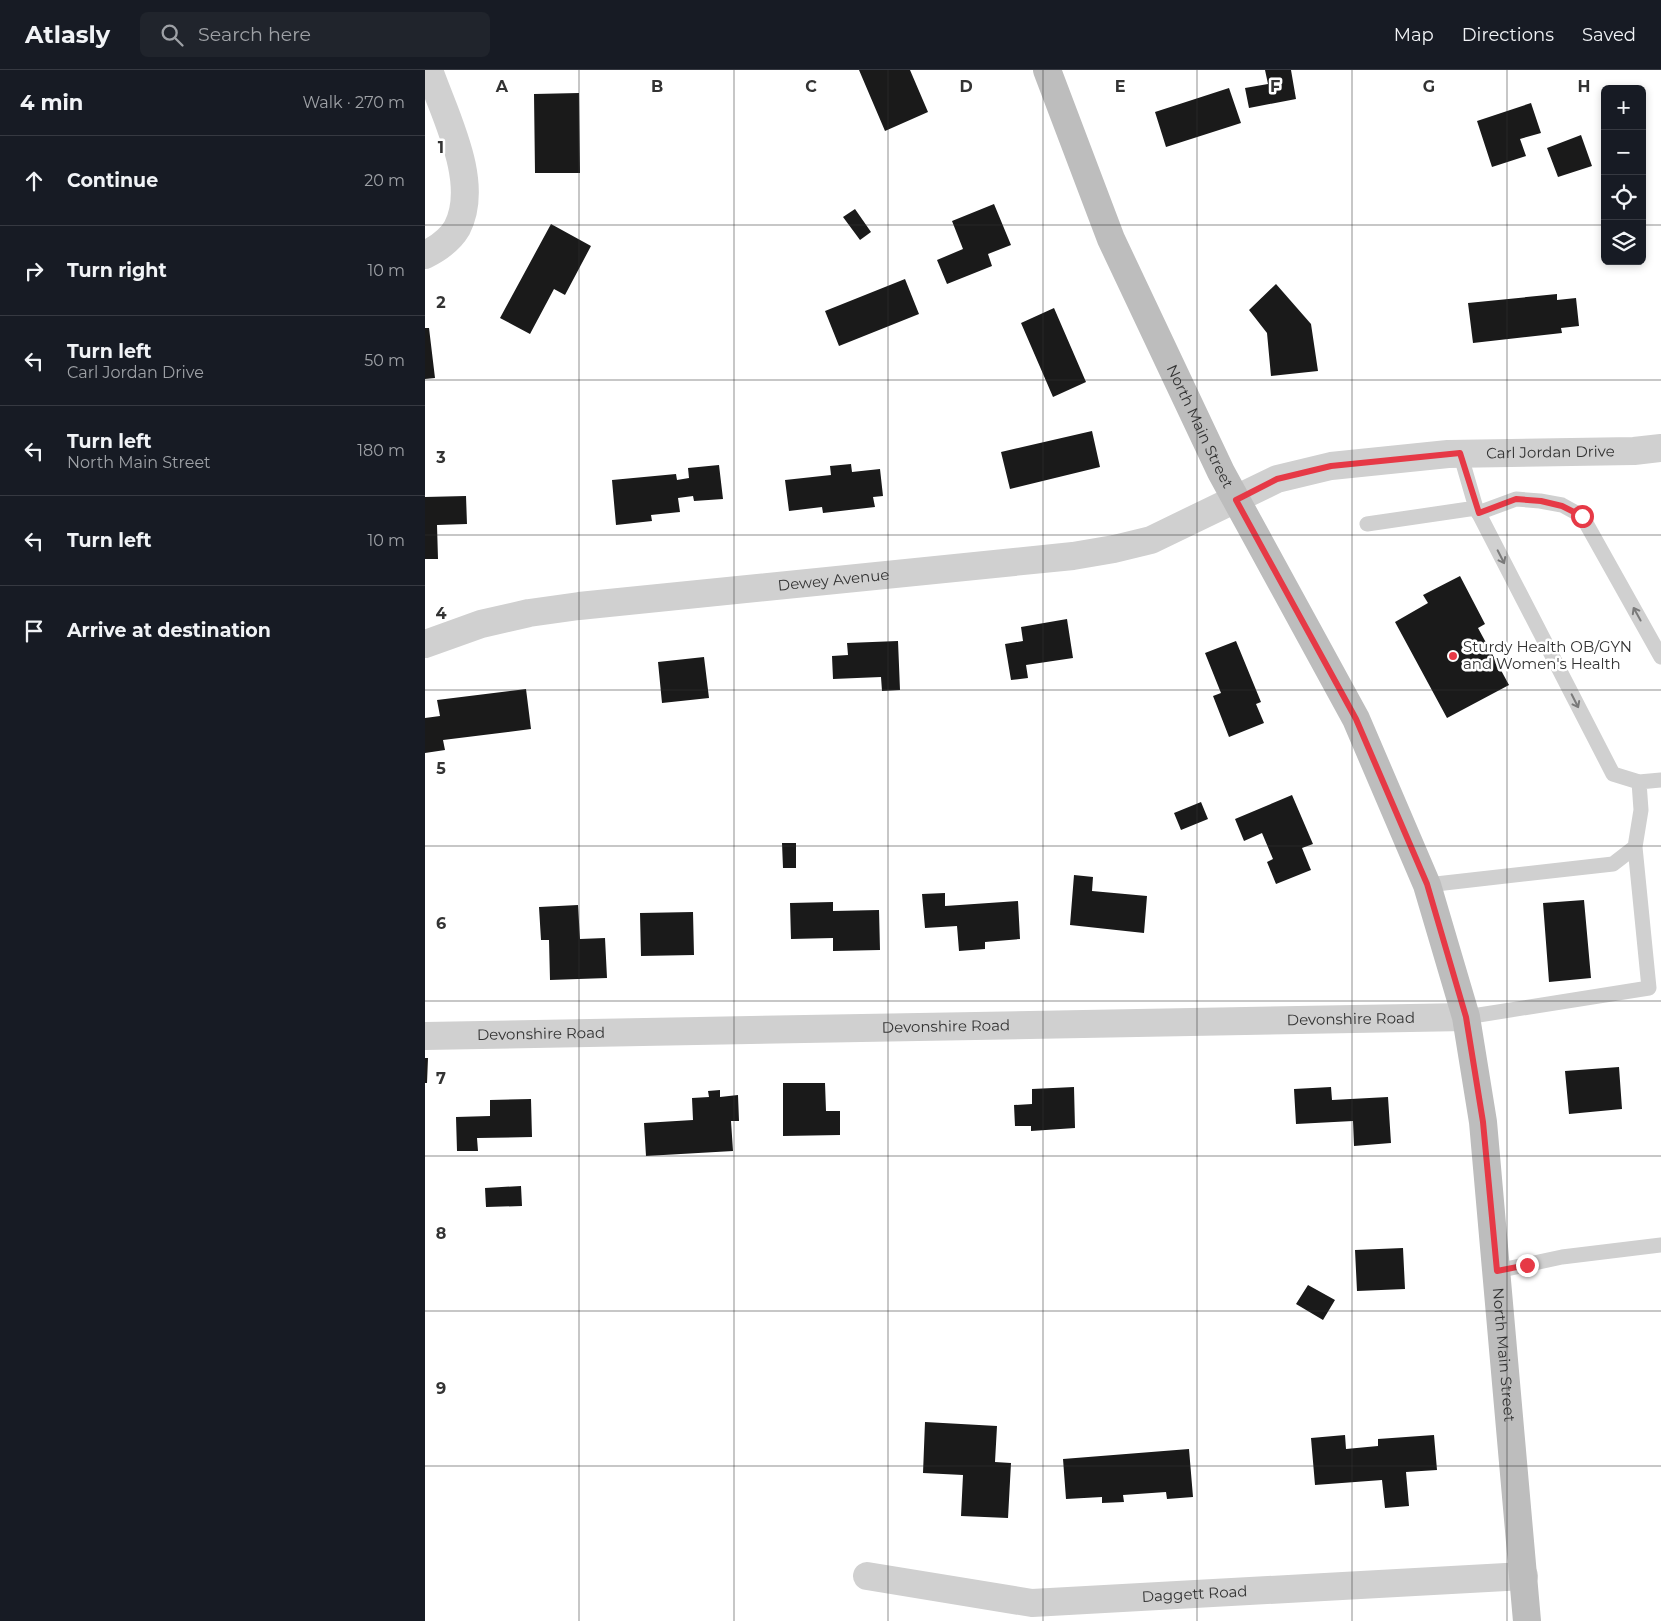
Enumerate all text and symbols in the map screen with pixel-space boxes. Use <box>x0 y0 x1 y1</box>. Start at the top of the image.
search box <box>140 12 490 57</box>
text: Atlasly <box>25 20 110 49</box>
icon: search <box>158 21 186 49</box>
text: Search here <box>198 23 311 46</box>
text: Map <box>1394 24 1434 46</box>
text: Directions <box>1462 24 1554 46</box>
text: Saved <box>1582 24 1636 46</box>
text: A <box>495 77 509 96</box>
text: B <box>651 77 663 96</box>
text: C <box>805 77 817 96</box>
text: D <box>959 77 973 96</box>
text: E <box>1115 77 1125 96</box>
text: F <box>1270 77 1280 96</box>
text: G <box>1423 77 1435 96</box>
text: H <box>1578 77 1590 96</box>
map controls <box>1601 85 1646 265</box>
button: + <box>1601 85 1646 130</box>
text: 4 min <box>20 90 83 115</box>
text: Walk · 270 m <box>302 93 405 112</box>
button: − <box>1601 130 1646 175</box>
text: 1 <box>438 138 444 157</box>
icon: ahead <box>20 167 48 195</box>
text: Continue <box>67 169 158 192</box>
text: 20 m <box>364 171 405 190</box>
button: locate <box>1601 175 1646 220</box>
button: layers <box>1601 220 1646 265</box>
icon: right <box>20 257 48 285</box>
text: Turn right <box>67 259 167 282</box>
text: 10 m <box>367 261 405 280</box>
text: 2 <box>436 293 446 312</box>
text: Turn left <box>67 340 152 363</box>
icon: left <box>20 347 48 375</box>
text: 50 m <box>364 351 405 370</box>
street label: North Main Street <box>1163 361 1238 491</box>
text: Carl Jordan Drive <box>67 363 204 382</box>
text: Turn left <box>67 430 152 453</box>
icon: left <box>20 437 48 465</box>
text: 180 m <box>357 441 405 460</box>
street label: Carl Jordan Drive <box>1486 441 1615 462</box>
text: 3 <box>435 448 446 467</box>
text: North Main Street <box>67 453 211 472</box>
route start <box>1571 505 1594 528</box>
icon: left <box>20 527 48 555</box>
text: Turn left <box>67 529 152 552</box>
text: 10 m <box>367 531 405 550</box>
one-way arrow <box>1496 549 1506 564</box>
street label: Dewey Avenue <box>777 565 890 595</box>
text: 4 <box>435 604 447 623</box>
one-way arrow <box>1632 607 1642 622</box>
icon: arrive <box>20 617 48 645</box>
text: Arrive at destination <box>67 619 271 642</box>
place label: Sturdy Health OB/GYN and Women's Health <box>1463 637 1632 673</box>
marker: Sturdy Health OB/GYN and Women's Health <box>1447 650 1459 662</box>
one-way arrow <box>1571 693 1580 708</box>
text: 5 <box>436 759 446 778</box>
text: 6 <box>436 914 446 933</box>
street label: Devonshire Road <box>1286 1008 1415 1029</box>
street label: Devonshire Road <box>882 1015 1010 1037</box>
street label: Devonshire Road <box>477 1023 605 1044</box>
text: 7 <box>436 1069 446 1088</box>
text: 8 <box>436 1224 446 1243</box>
route end <box>1516 1254 1539 1277</box>
street label: North Main Street <box>1489 1287 1519 1423</box>
text: 9 <box>436 1379 446 1398</box>
street label: Daggett Road <box>1141 1581 1248 1606</box>

